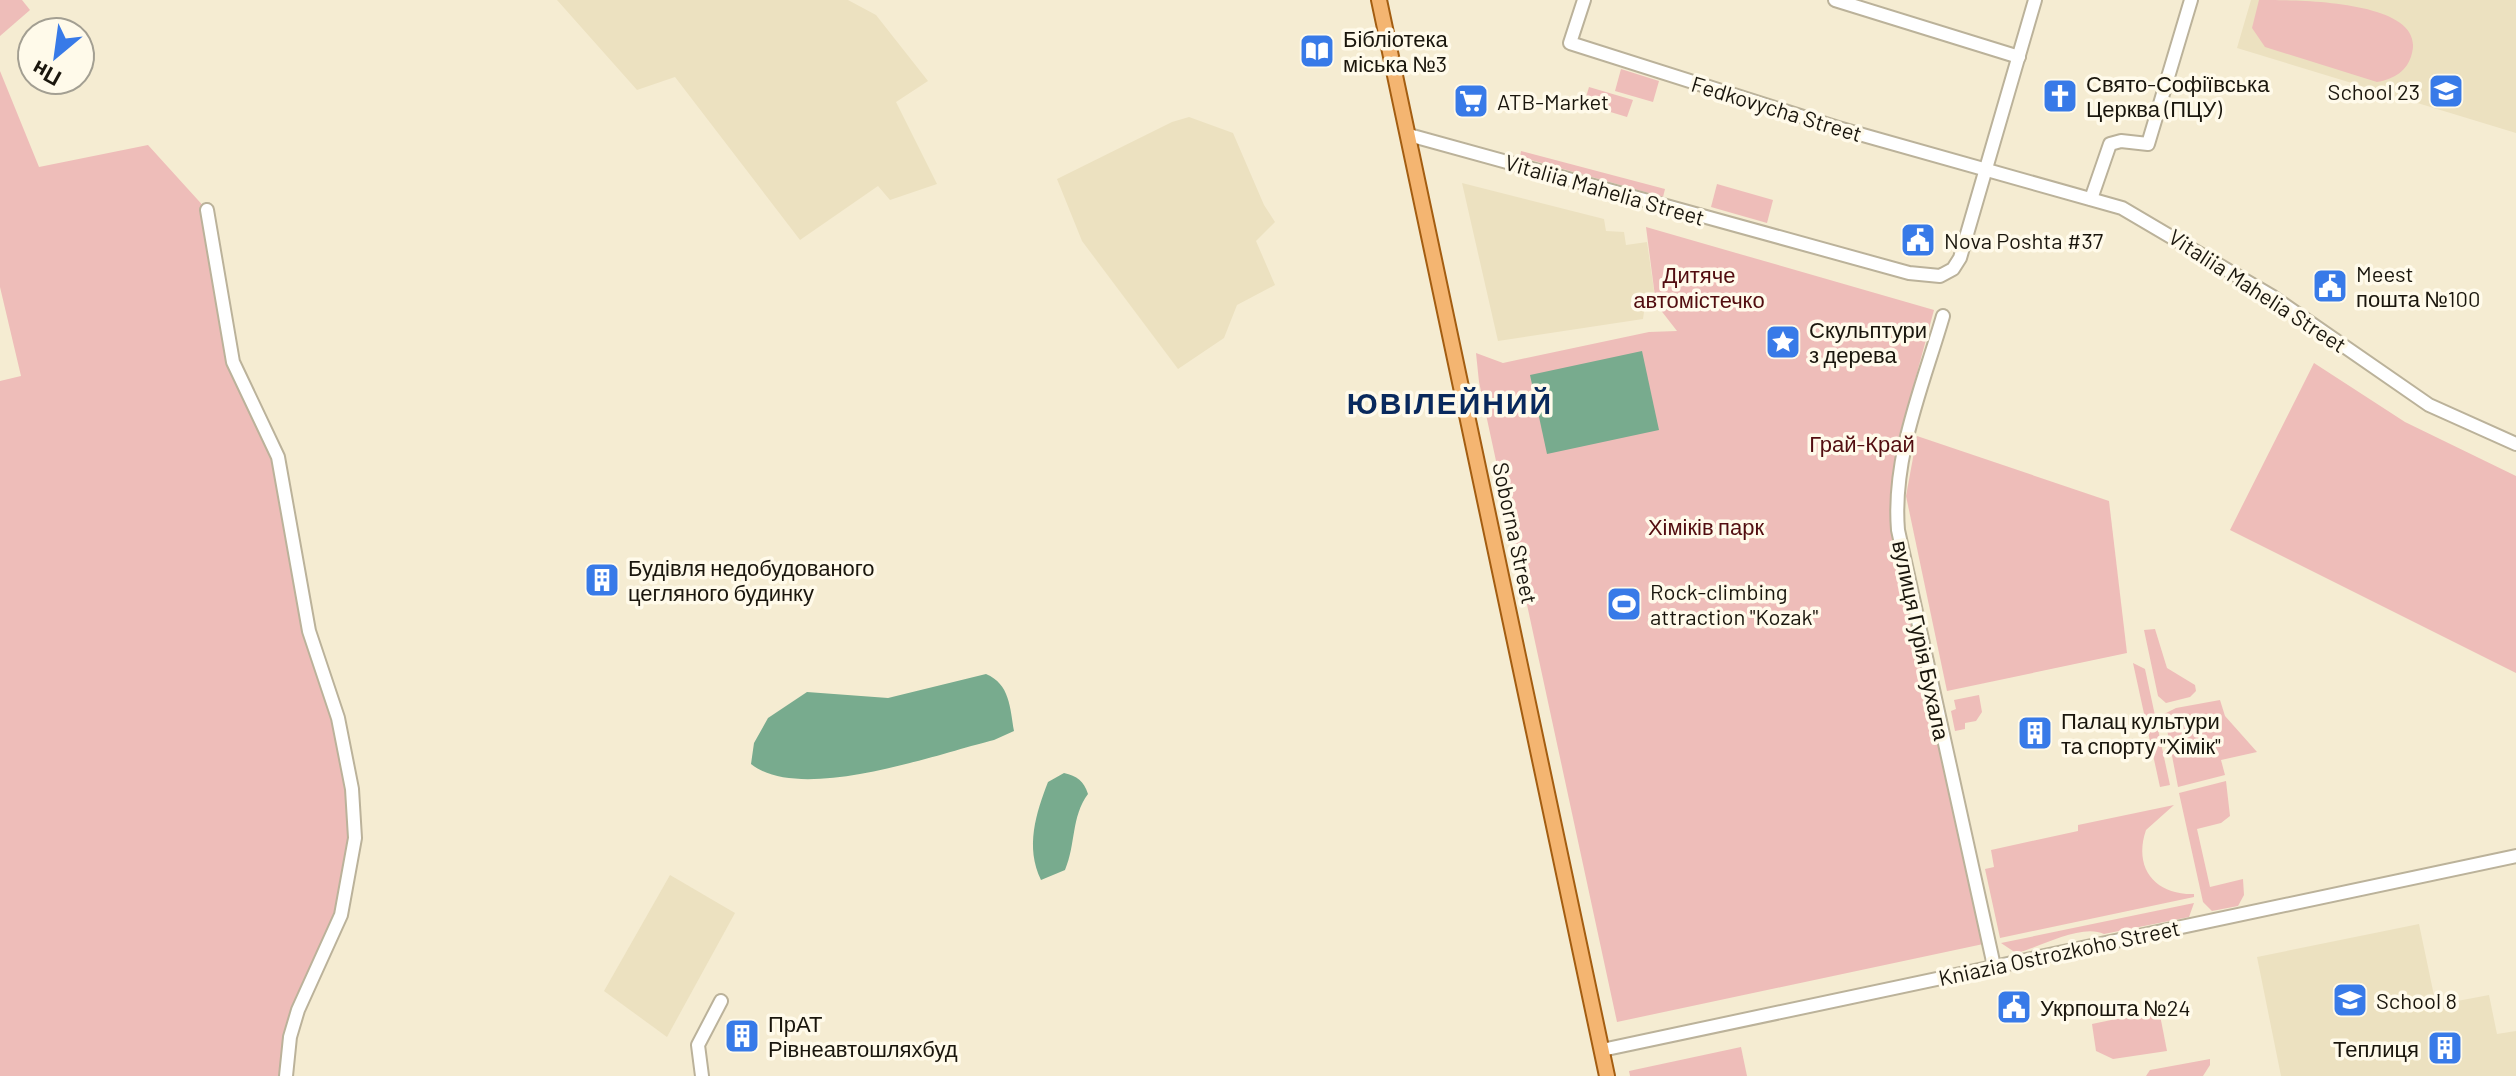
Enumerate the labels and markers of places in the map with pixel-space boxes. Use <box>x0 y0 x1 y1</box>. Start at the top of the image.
place label: Бібліотека міська №3 <box>1343 25 1449 76</box>
library icon: Бібліотека міська №3 <box>1298 32 1336 70</box>
place label: Свято-Софіївська Церква (ПЦУ) <box>2086 70 2270 122</box>
school or university icon: School 23 <box>2427 72 2465 110</box>
church icon: Свято-Софіївська Церква (ПЦУ) <box>2041 77 2079 115</box>
place label: School 23 <box>2328 78 2420 104</box>
supermarket icon: ATB-Market <box>1452 82 1490 120</box>
place label: ATB-Market <box>1497 88 1609 114</box>
public building icon: Nova Poshta #37 <box>1899 221 1937 259</box>
place label: Nova Poshta #37 <box>1944 227 2103 253</box>
place label: Meest пошта №100 <box>2356 260 2480 311</box>
public building icon: Meest пошта №100 <box>2311 267 2349 305</box>
place label: Скульптури з дерева <box>1809 316 1927 368</box>
place icon: Скульптури з дерева <box>1764 323 1802 361</box>
place label: Будівля недобудованого цегляного будинку <box>628 554 875 606</box>
building icon: Будівля недобудованого цегляного будинку <box>583 561 621 599</box>
place label: Rock-climbing attraction "Kozak" <box>1650 578 1819 629</box>
sports icon: Rock-climbing attraction "Kozak" <box>1605 585 1643 623</box>
place label: Палац культури та спорту "Хімік" <box>2061 707 2221 759</box>
building icon: Палац культури та спорту "Хімік" <box>2016 714 2054 752</box>
school or university icon: School 8 <box>2331 981 2369 1019</box>
place label: School 8 <box>2376 987 2457 1013</box>
public building icon: Укрпошта №24 <box>1995 988 2033 1026</box>
place label: Укрпошта №24 <box>2040 994 2191 1021</box>
place label: ПрАТ Рівнеавтошляхбуд <box>768 1010 958 1062</box>
building icon: ПрАТ Рівнеавтошляхбуд <box>723 1017 761 1055</box>
building icon: Теплиця <box>2426 1029 2464 1067</box>
place label: Теплиця <box>2333 1035 2419 1062</box>

